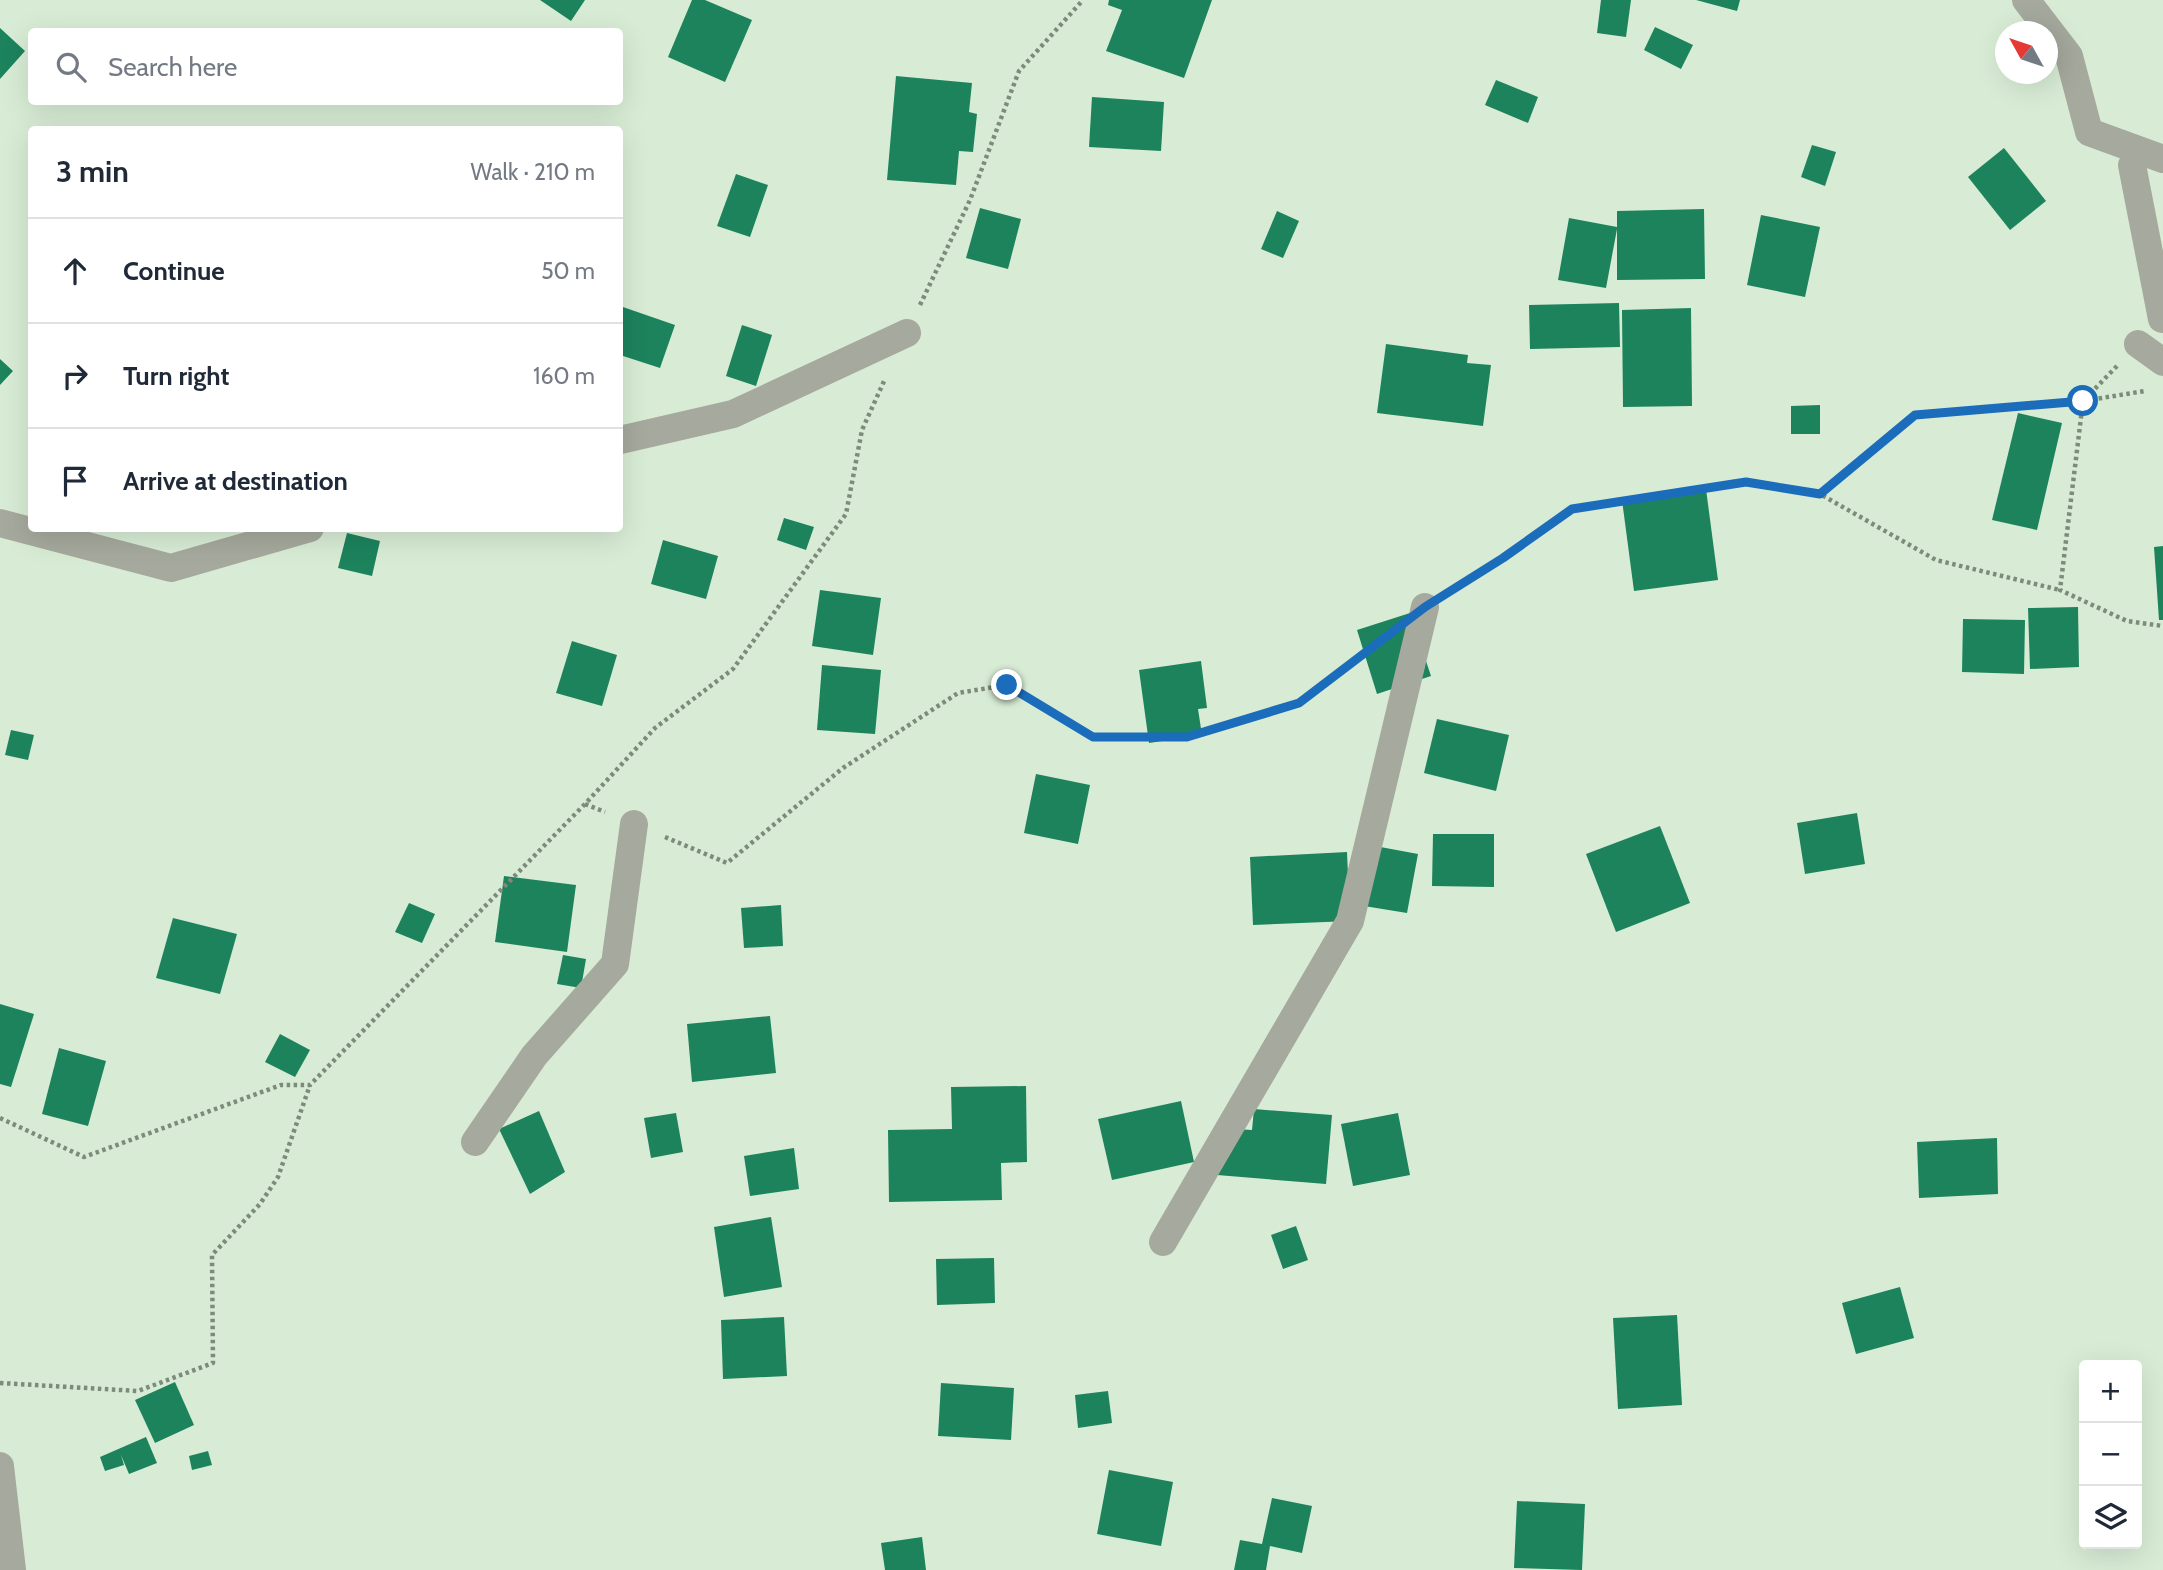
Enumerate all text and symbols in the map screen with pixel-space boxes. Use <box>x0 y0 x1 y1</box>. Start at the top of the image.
north arrow <box>1995 21 2058 84</box>
search box <box>28 28 623 105</box>
icon: search <box>52 48 90 86</box>
text: Search here <box>108 51 237 83</box>
text: 3 min <box>56 153 129 190</box>
text: Walk · 210 m <box>471 158 595 186</box>
icon: ahead <box>56 252 94 290</box>
text: Continue <box>123 255 225 287</box>
text: 50 m <box>541 257 595 285</box>
icon: right <box>56 357 94 395</box>
text: Turn right <box>123 360 229 392</box>
text: 160 m <box>533 362 595 390</box>
route start <box>2067 385 2098 416</box>
icon: arrive <box>56 462 94 500</box>
text: Arrive at destination <box>123 465 348 497</box>
route end <box>991 669 1022 700</box>
map controls <box>2079 1360 2142 1549</box>
button: + <box>2079 1360 2142 1423</box>
button: − <box>2079 1423 2142 1486</box>
button: layers <box>2079 1486 2142 1549</box>

